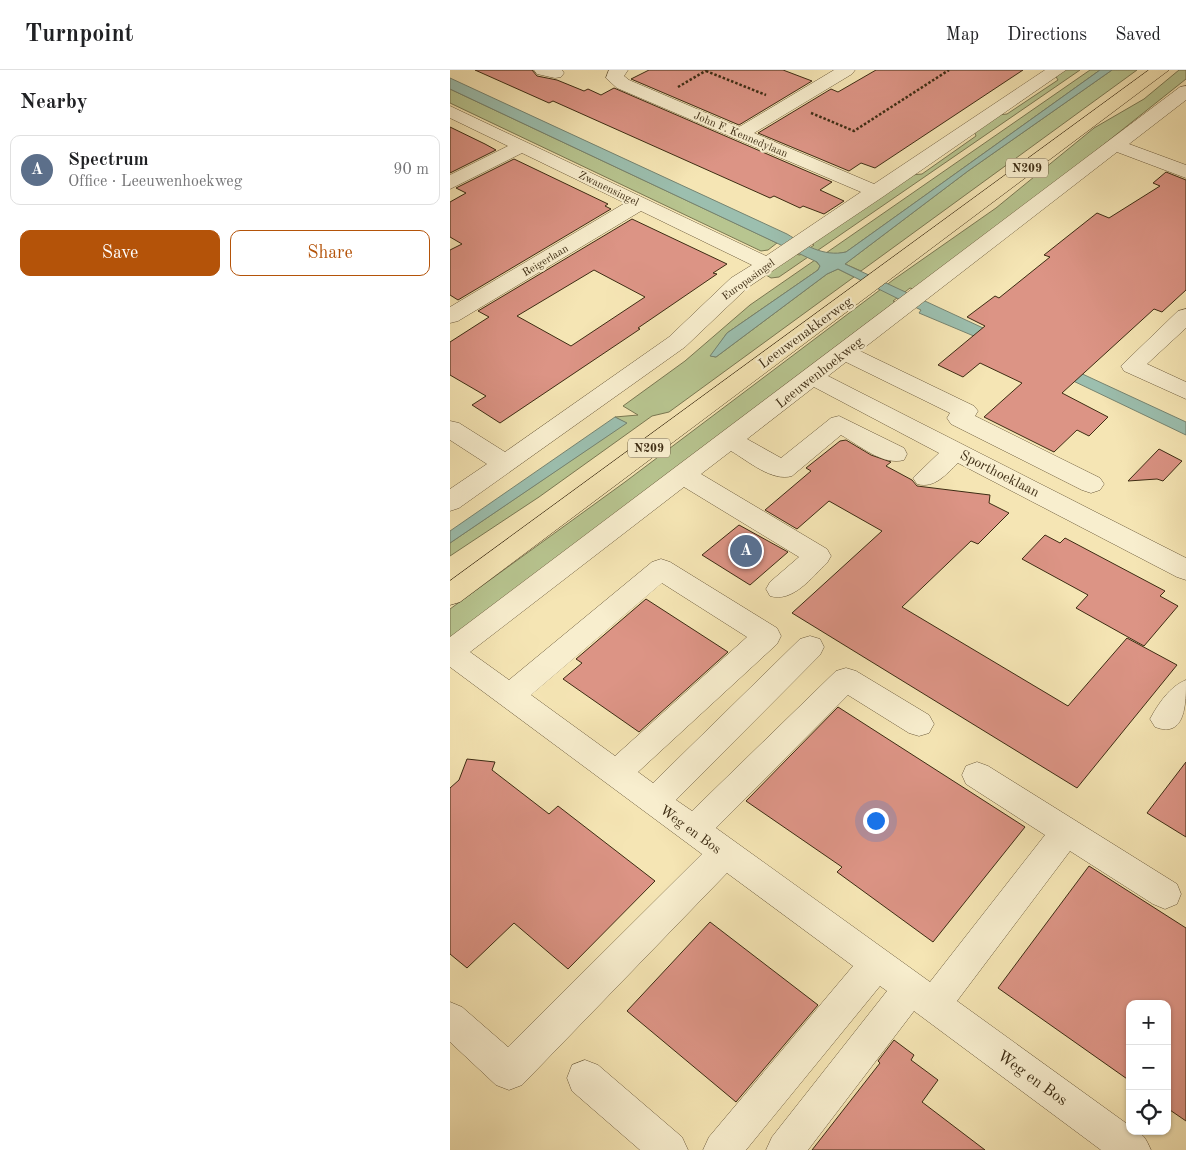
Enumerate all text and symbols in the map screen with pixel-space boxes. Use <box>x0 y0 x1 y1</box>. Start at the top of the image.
text: Turnpoint <box>25 23 133 47</box>
text: Map <box>946 26 979 44</box>
text: Directions <box>1007 26 1087 44</box>
text: Saved <box>1115 26 1161 44</box>
text: Nearby <box>20 92 88 113</box>
street label: John F. Kennedylaan <box>692 111 789 160</box>
text: Spectrum <box>68 151 149 170</box>
road number: N209 <box>1006 159 1048 178</box>
text: A <box>31 162 43 178</box>
text: 90 m <box>393 162 429 178</box>
street label: Zwanensingel <box>577 170 640 209</box>
text: Office · Leeuwenhoekweg <box>68 174 242 190</box>
button: Save <box>20 230 220 276</box>
button: Share <box>230 230 430 276</box>
street label: Reigerlaan <box>521 243 571 279</box>
street label: Europasingel <box>720 257 777 303</box>
street label: Leeuwenakkerweg <box>756 294 855 371</box>
street label: Leeuwenhoekweg <box>773 334 866 411</box>
road number: N209 <box>628 438 670 458</box>
street label: Sporthoeklaan <box>958 448 1042 500</box>
pin: A <box>730 532 762 570</box>
street label: Weg en Bos <box>657 803 724 857</box>
your location <box>863 808 889 834</box>
map controls <box>1126 1000 1171 1135</box>
button: + <box>1126 1000 1171 1045</box>
button: − <box>1126 1045 1171 1090</box>
street label: Weg en Bos <box>994 1048 1070 1109</box>
button: locate <box>1126 1090 1171 1135</box>

